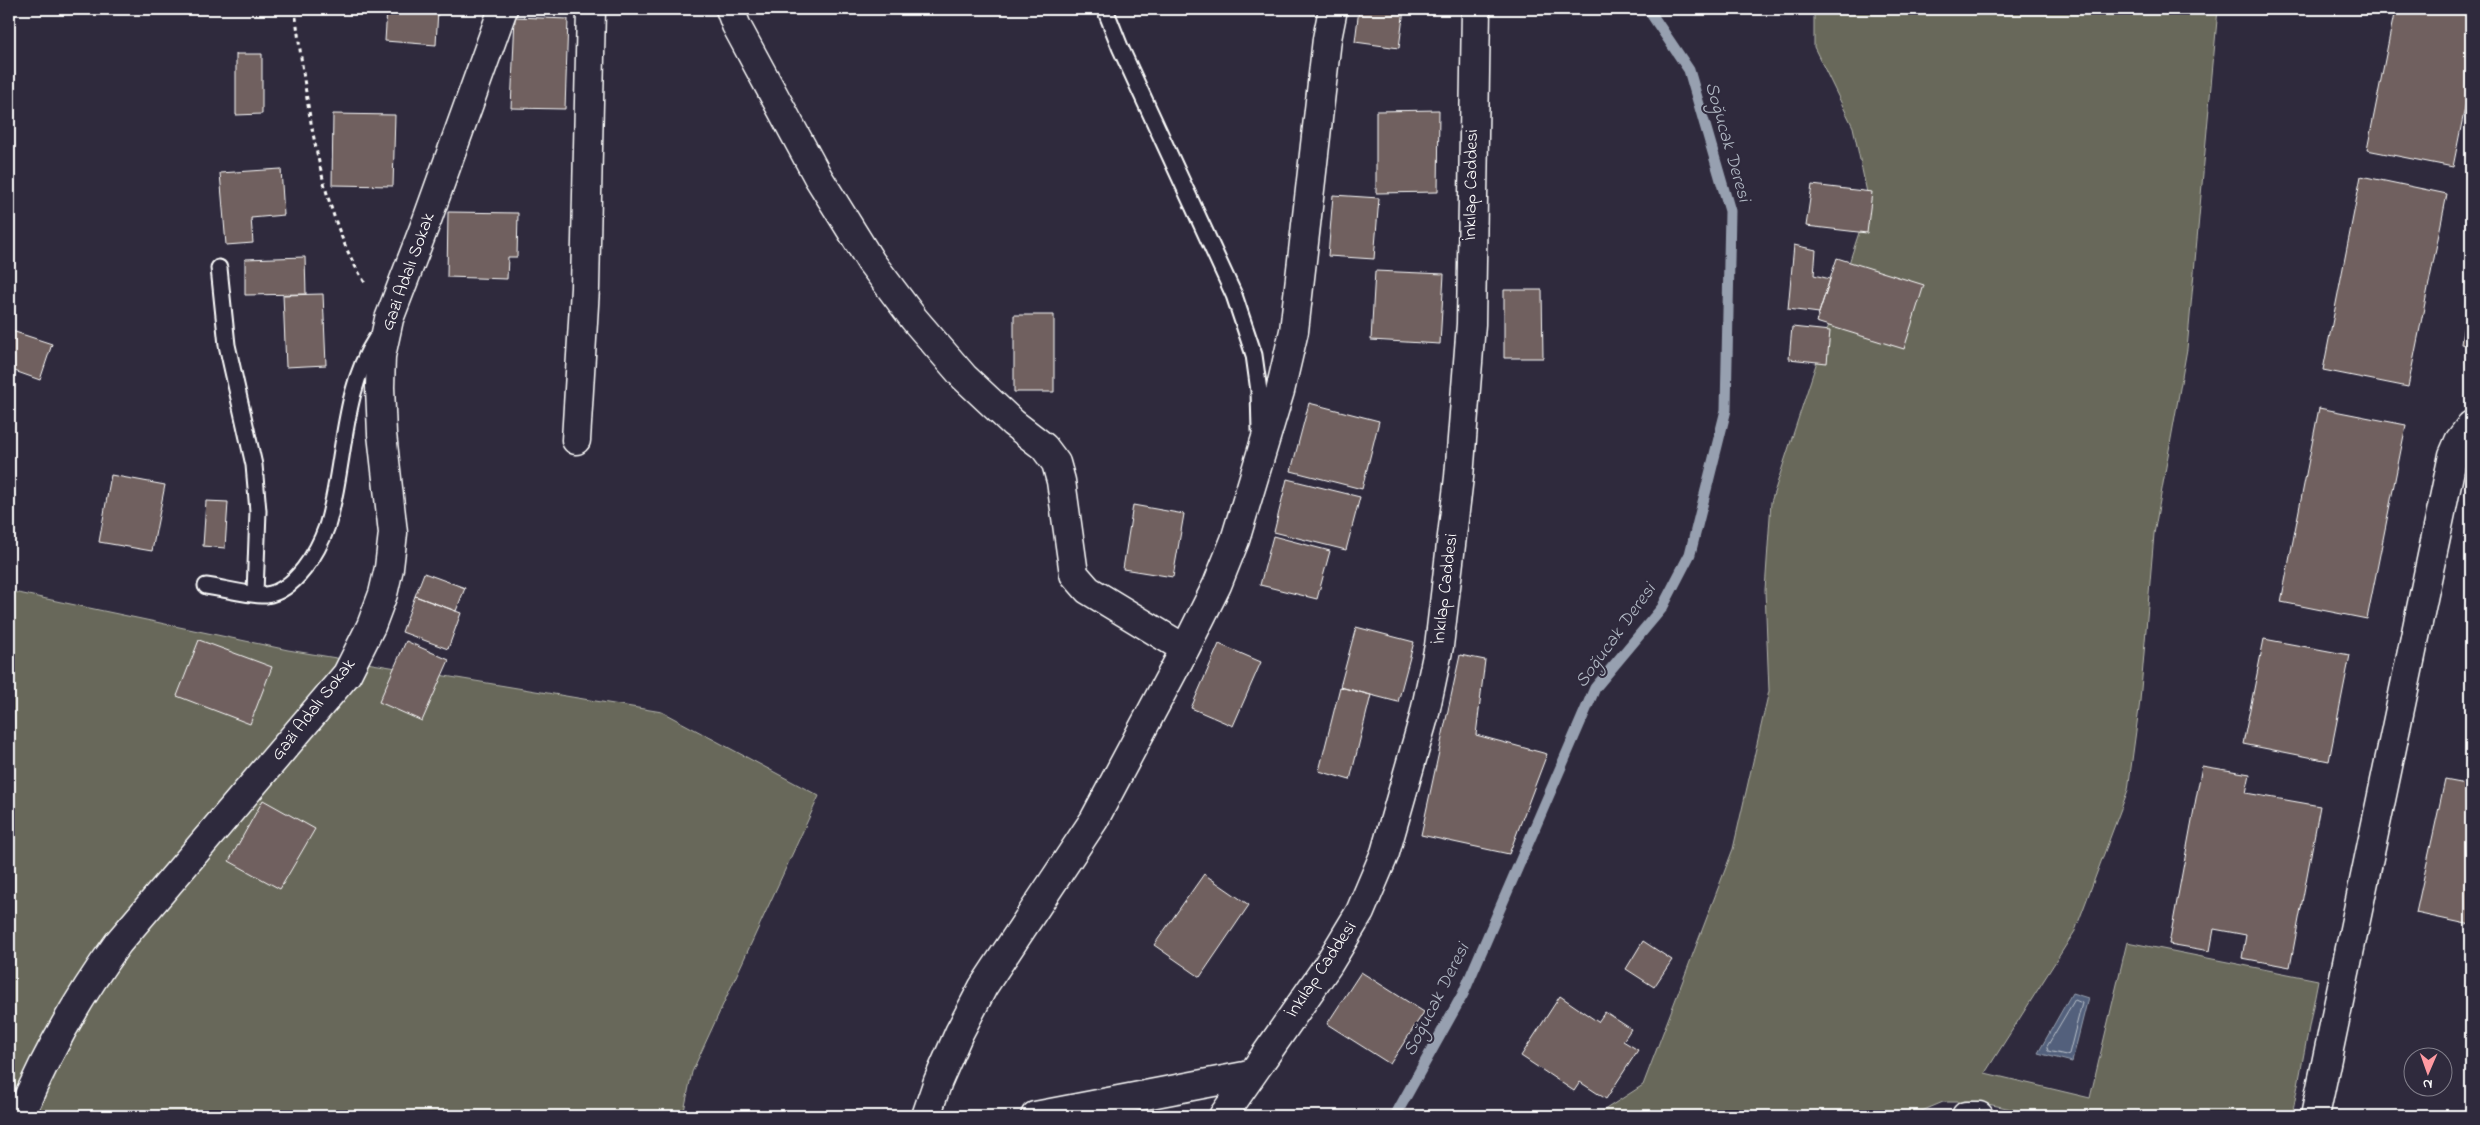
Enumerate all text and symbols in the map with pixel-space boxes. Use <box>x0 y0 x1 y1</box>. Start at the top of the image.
water label: Soğucak Deresi <box>1696 79 1757 207</box>
street label: İnkılap Caddesi <box>1458 129 1486 241</box>
street label: Gazi Adalı Sokak <box>376 209 442 335</box>
street label: İnkılap Caddesi <box>1426 532 1466 646</box>
water label: Soğucak Deresi <box>1569 577 1665 694</box>
street label: Gazi Adalı Sokak <box>266 653 362 767</box>
street label: İnkılap Caddesi <box>1280 916 1364 1024</box>
water label: Soğucak Deresi <box>1397 938 1479 1061</box>
north arrow <box>2402 1048 2452 1098</box>
text: N <box>2423 1073 2433 1094</box>

